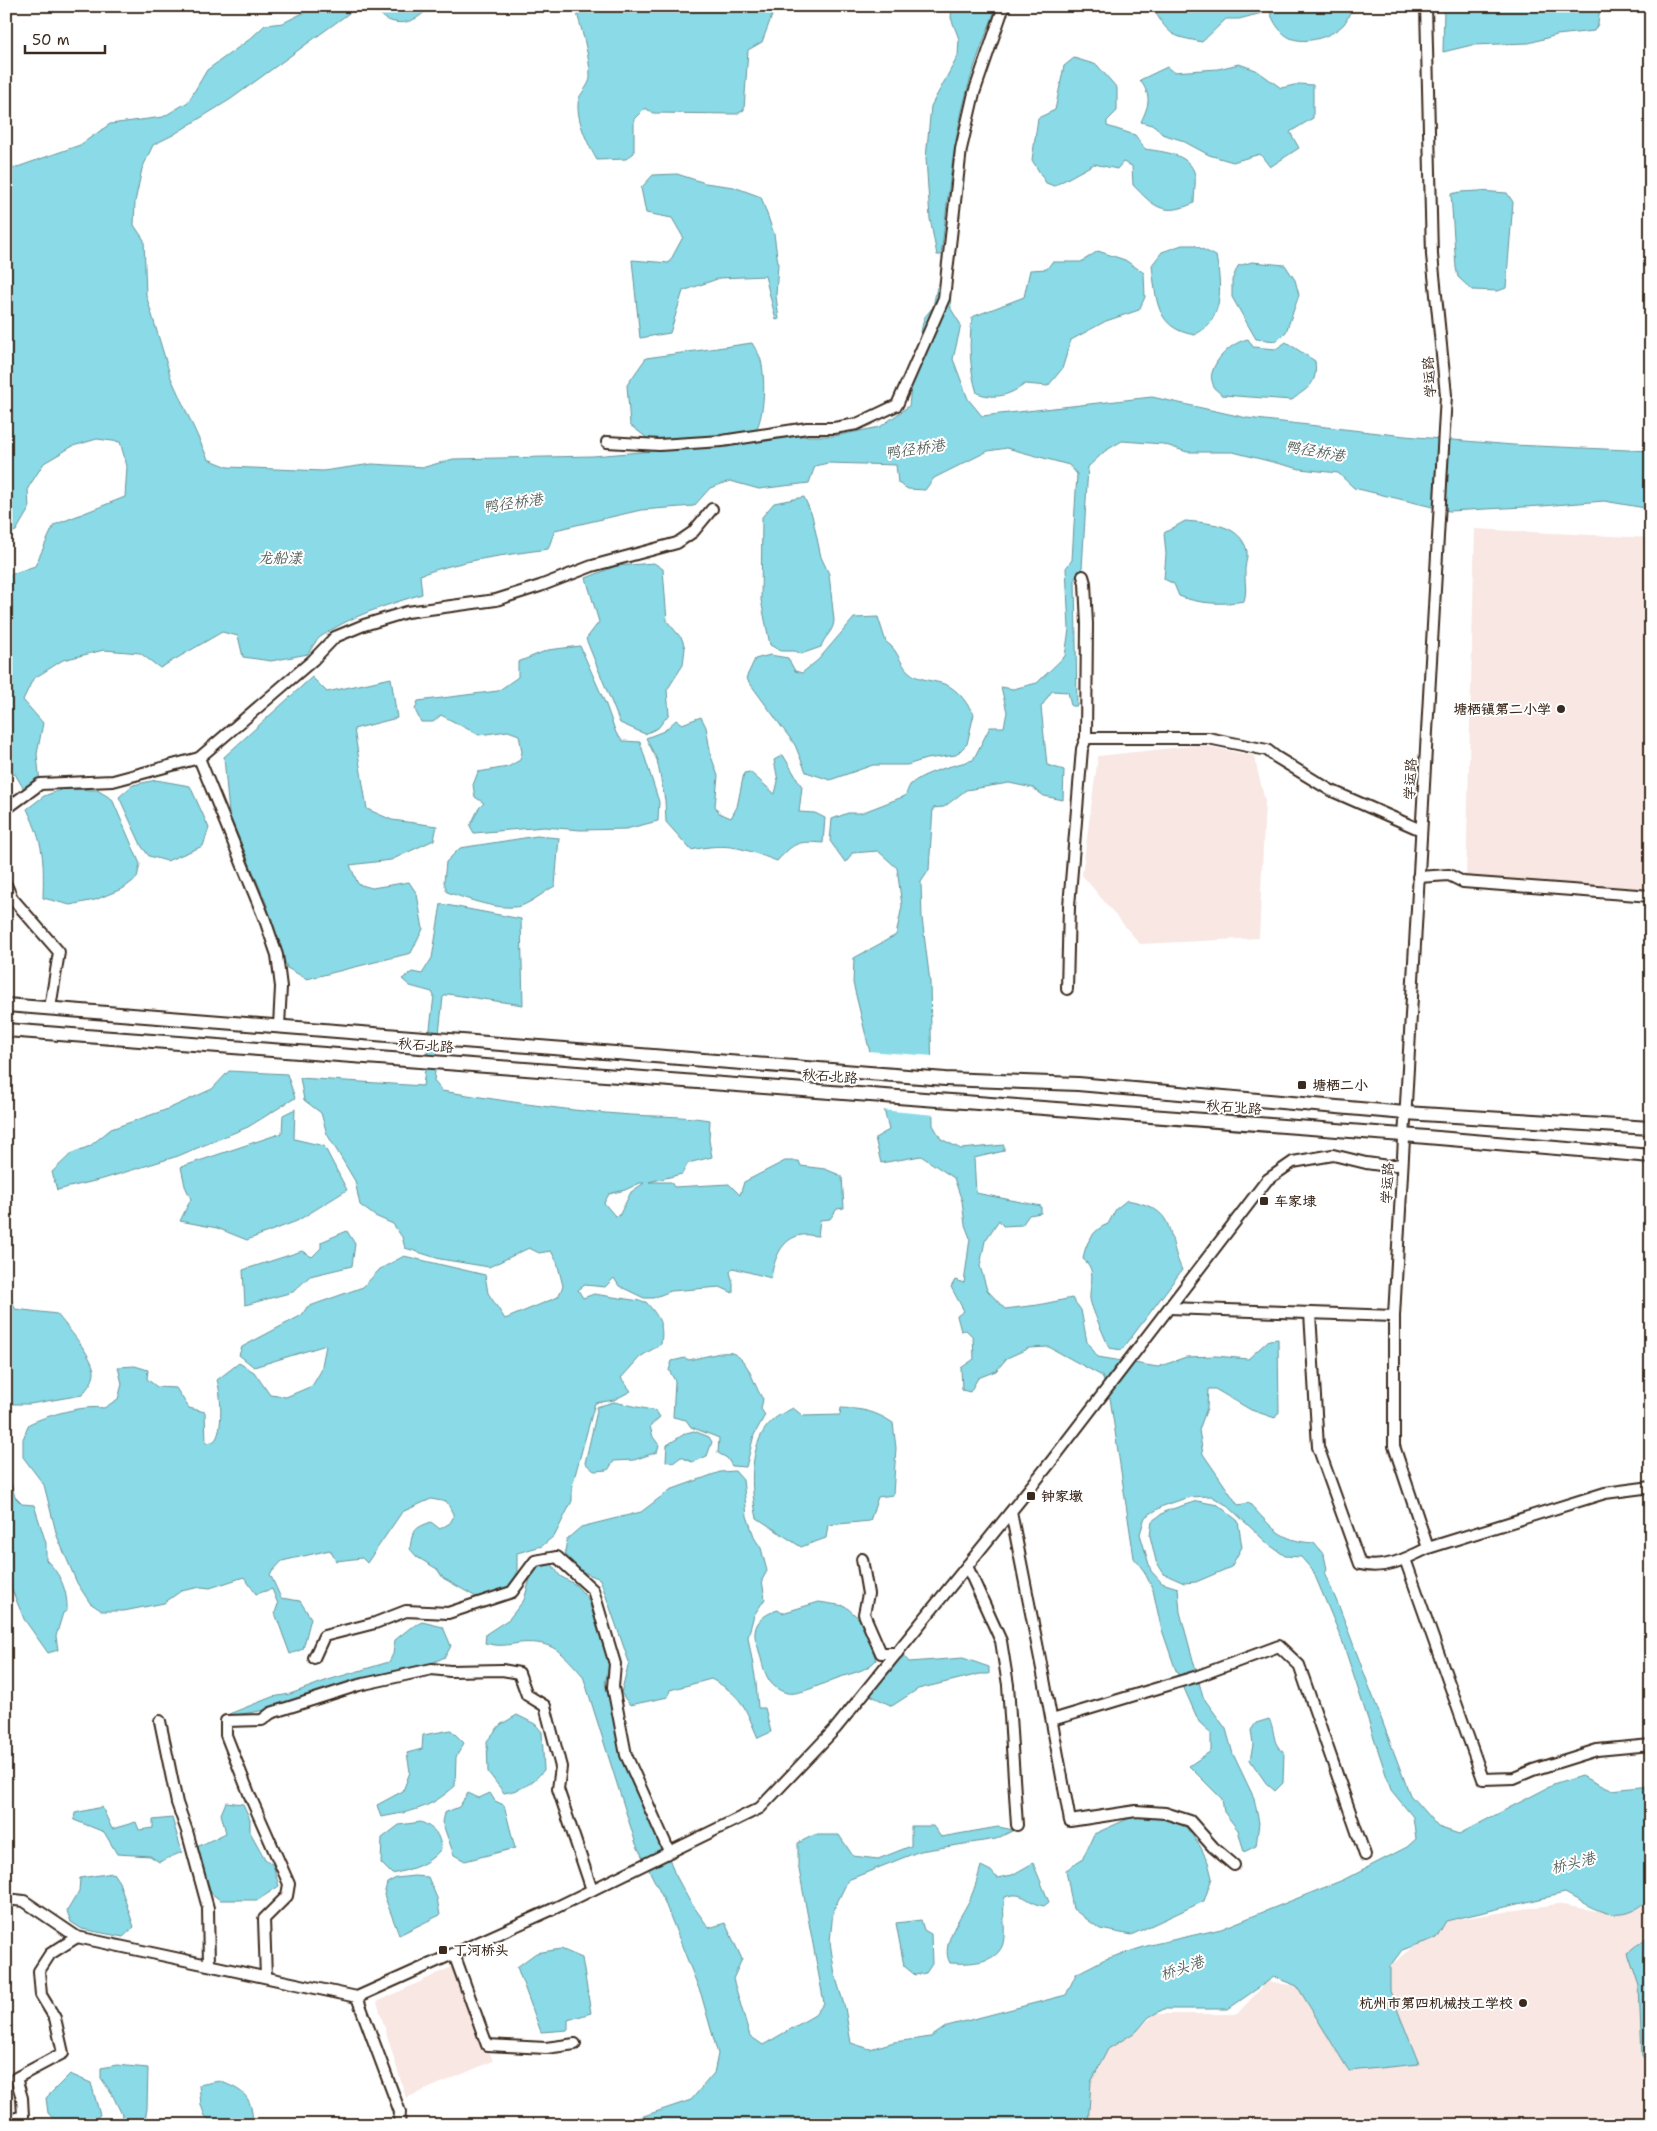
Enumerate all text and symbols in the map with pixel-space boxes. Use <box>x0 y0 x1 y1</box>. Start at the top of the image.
scale bar <box>25 22 105 54</box>
text: 50 m <box>32 30 70 50</box>
street label: 学运路 <box>1419 355 1439 399</box>
water label: 鸭径桥港 <box>884 435 948 463</box>
water label: 鸭径桥港 <box>1284 436 1348 466</box>
water label: 鸭径桥港 <box>482 489 546 517</box>
water label: 龙船漾 <box>257 548 303 568</box>
place label: 塘栖镇第二小学 <box>1453 700 1551 718</box>
marker: 塘栖镇第二小学 <box>1555 703 1567 715</box>
street label: 学运路 <box>1400 758 1420 800</box>
street label: 秋石北路 <box>397 1034 455 1056</box>
street label: 秋石北路 <box>801 1065 859 1087</box>
place label: 塘栖二小 <box>1312 1076 1368 1094</box>
marker: 塘栖二小 <box>1296 1079 1308 1091</box>
street label: 秋石北路 <box>1205 1096 1263 1118</box>
street label: 学运路 <box>1377 1162 1397 1204</box>
place label: 车家埭 <box>1274 1192 1317 1210</box>
marker: 车家埭 <box>1258 1195 1270 1207</box>
place label: 钟家墩 <box>1041 1487 1083 1505</box>
marker: 钟家墩 <box>1025 1490 1037 1502</box>
water label: 桥头港 <box>1549 1847 1599 1878</box>
place label: 丁河桥头 <box>453 1941 509 1959</box>
marker: 丁河桥头 <box>437 1944 449 1956</box>
water label: 桥头港 <box>1157 1951 1208 1985</box>
place label: 杭州市第四机械技工学校 <box>1359 1994 1513 2012</box>
marker: 杭州市第四机械技工学校 <box>1517 1997 1529 2009</box>

